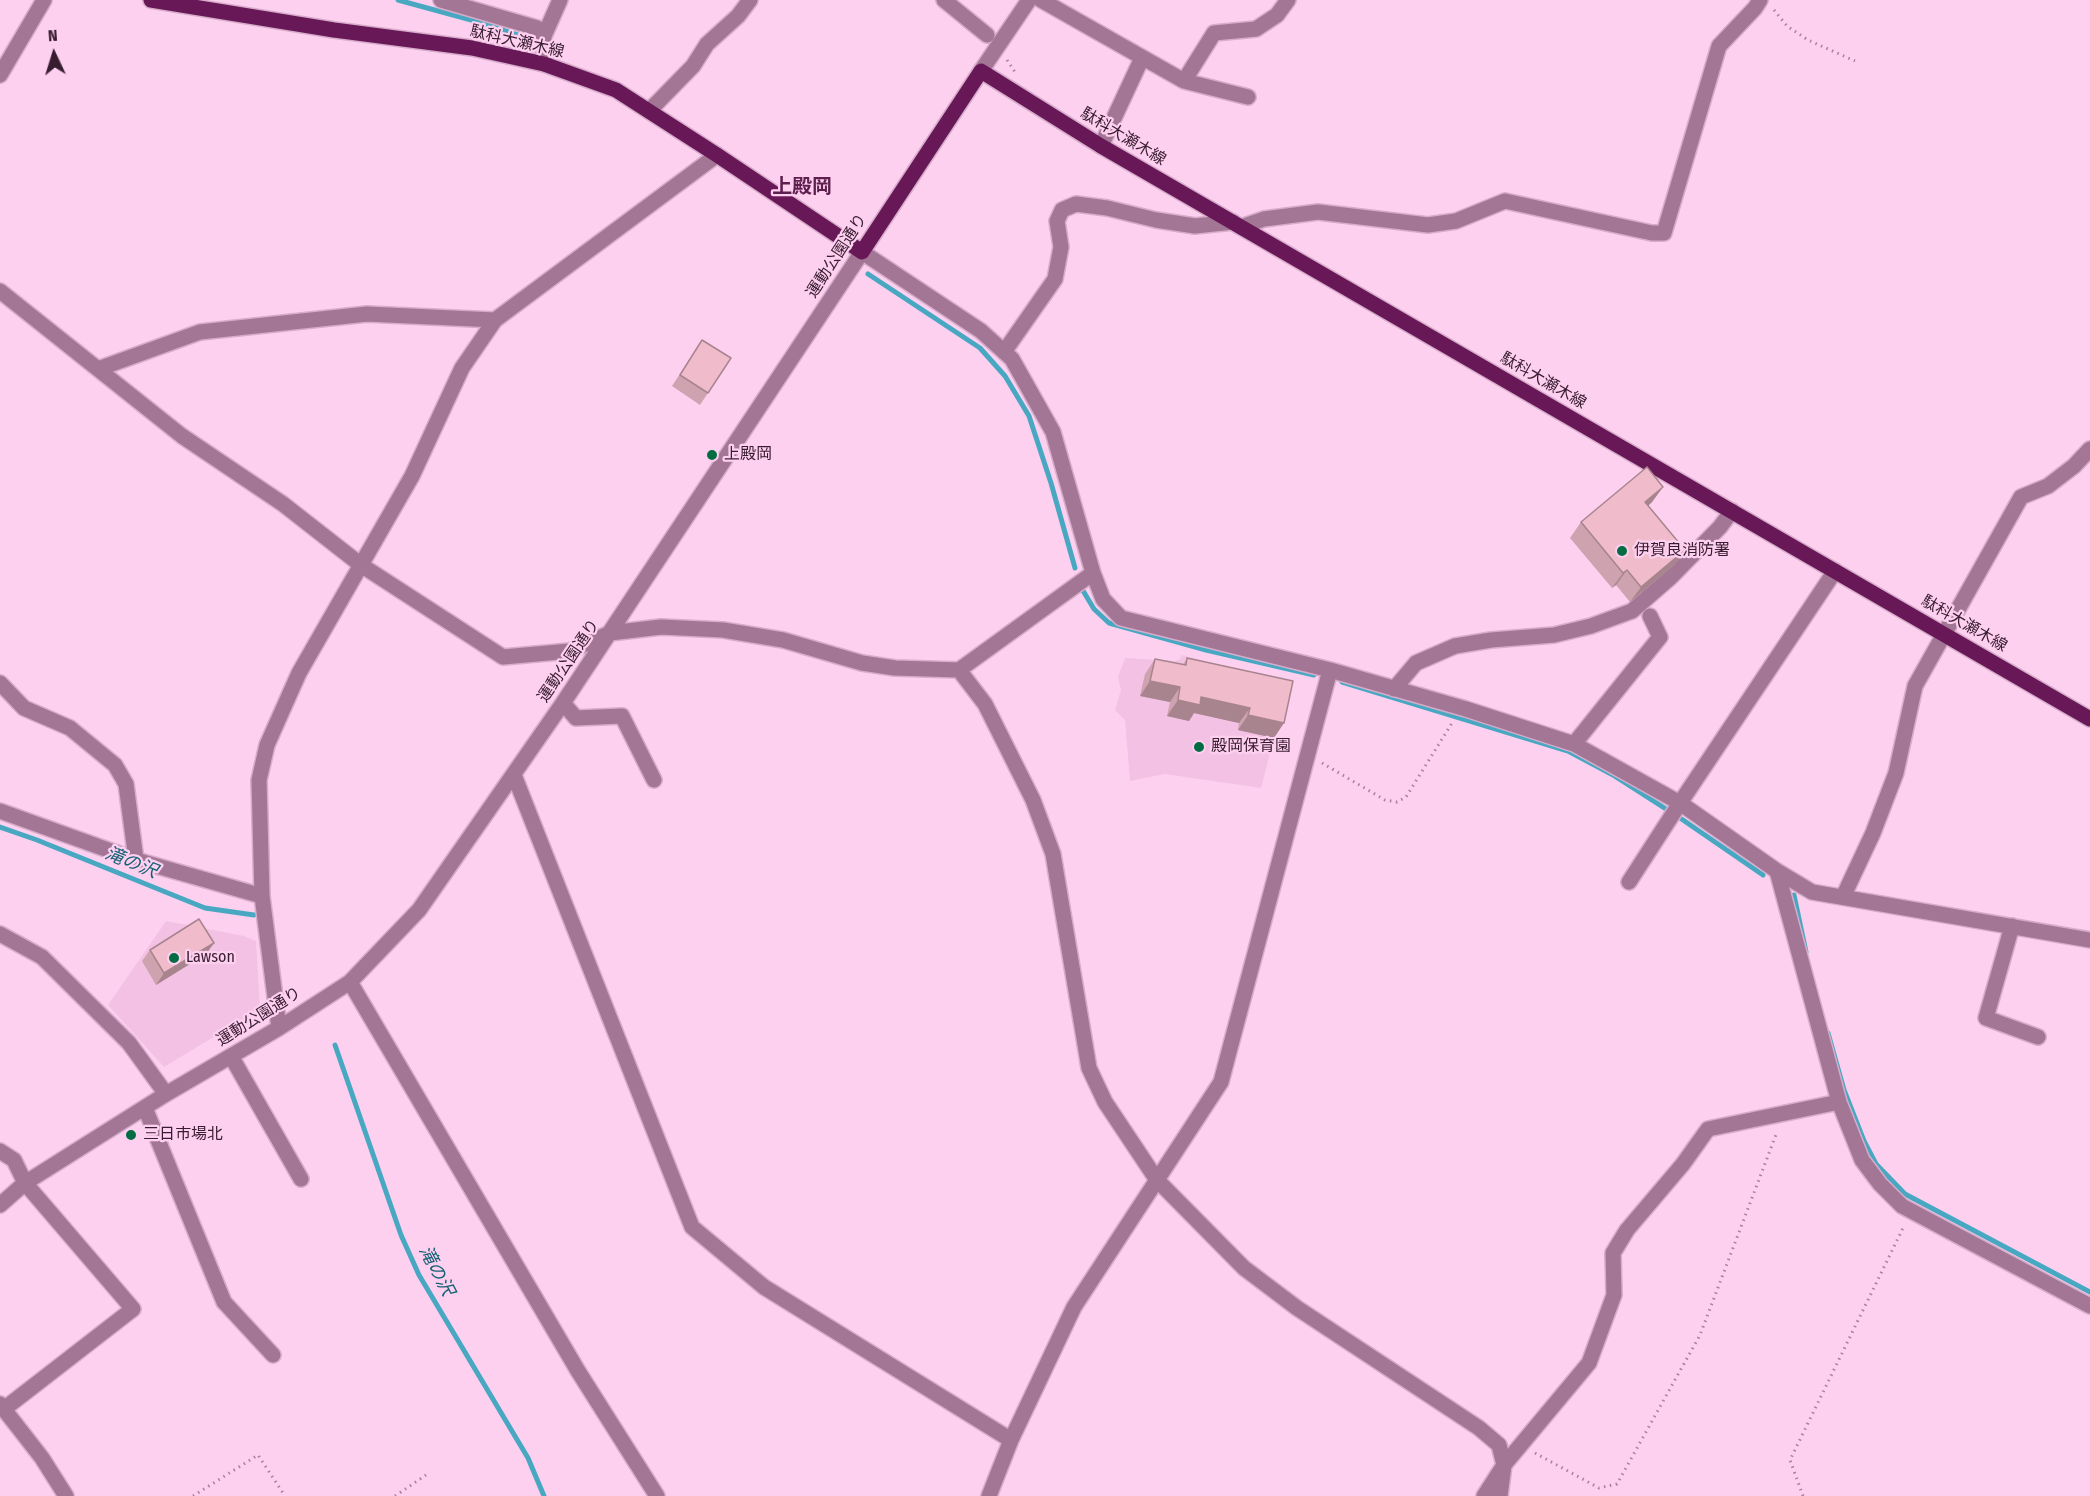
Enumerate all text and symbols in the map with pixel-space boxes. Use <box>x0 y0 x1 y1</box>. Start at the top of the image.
street label: 駄科大瀬木線 <box>468 22 566 62</box>
north arrow <box>24 24 84 84</box>
text: N <box>47 26 58 45</box>
street label: 駄科大瀬木線 <box>1077 104 1169 170</box>
district label: 上殿岡 <box>772 175 832 199</box>
street label: 運動公園通り <box>803 211 871 301</box>
street label: 駄科大瀬木線 <box>1497 349 1589 413</box>
place label: 上殿岡 <box>724 445 772 465</box>
marker: 上殿岡 <box>705 448 719 462</box>
place label: 伊賀良消防署 <box>1634 541 1730 561</box>
marker: 伊賀良消防署 <box>1615 544 1629 558</box>
street label: 駄科大瀬木線 <box>1918 592 2010 656</box>
street label: 運動公園通り <box>534 616 604 706</box>
place label: 殿岡保育園 <box>1211 737 1291 757</box>
marker: 殿岡保育園 <box>1192 740 1206 754</box>
water label: 滝の沢 <box>102 843 160 883</box>
place label: Lawson <box>186 948 235 968</box>
marker: Lawson <box>167 951 181 965</box>
street label: 運動公園通り <box>213 983 305 1051</box>
place label: 三日市場北 <box>143 1125 223 1145</box>
marker: 三日市場北 <box>124 1128 138 1142</box>
water label: 滝の沢 <box>414 1242 458 1300</box>

